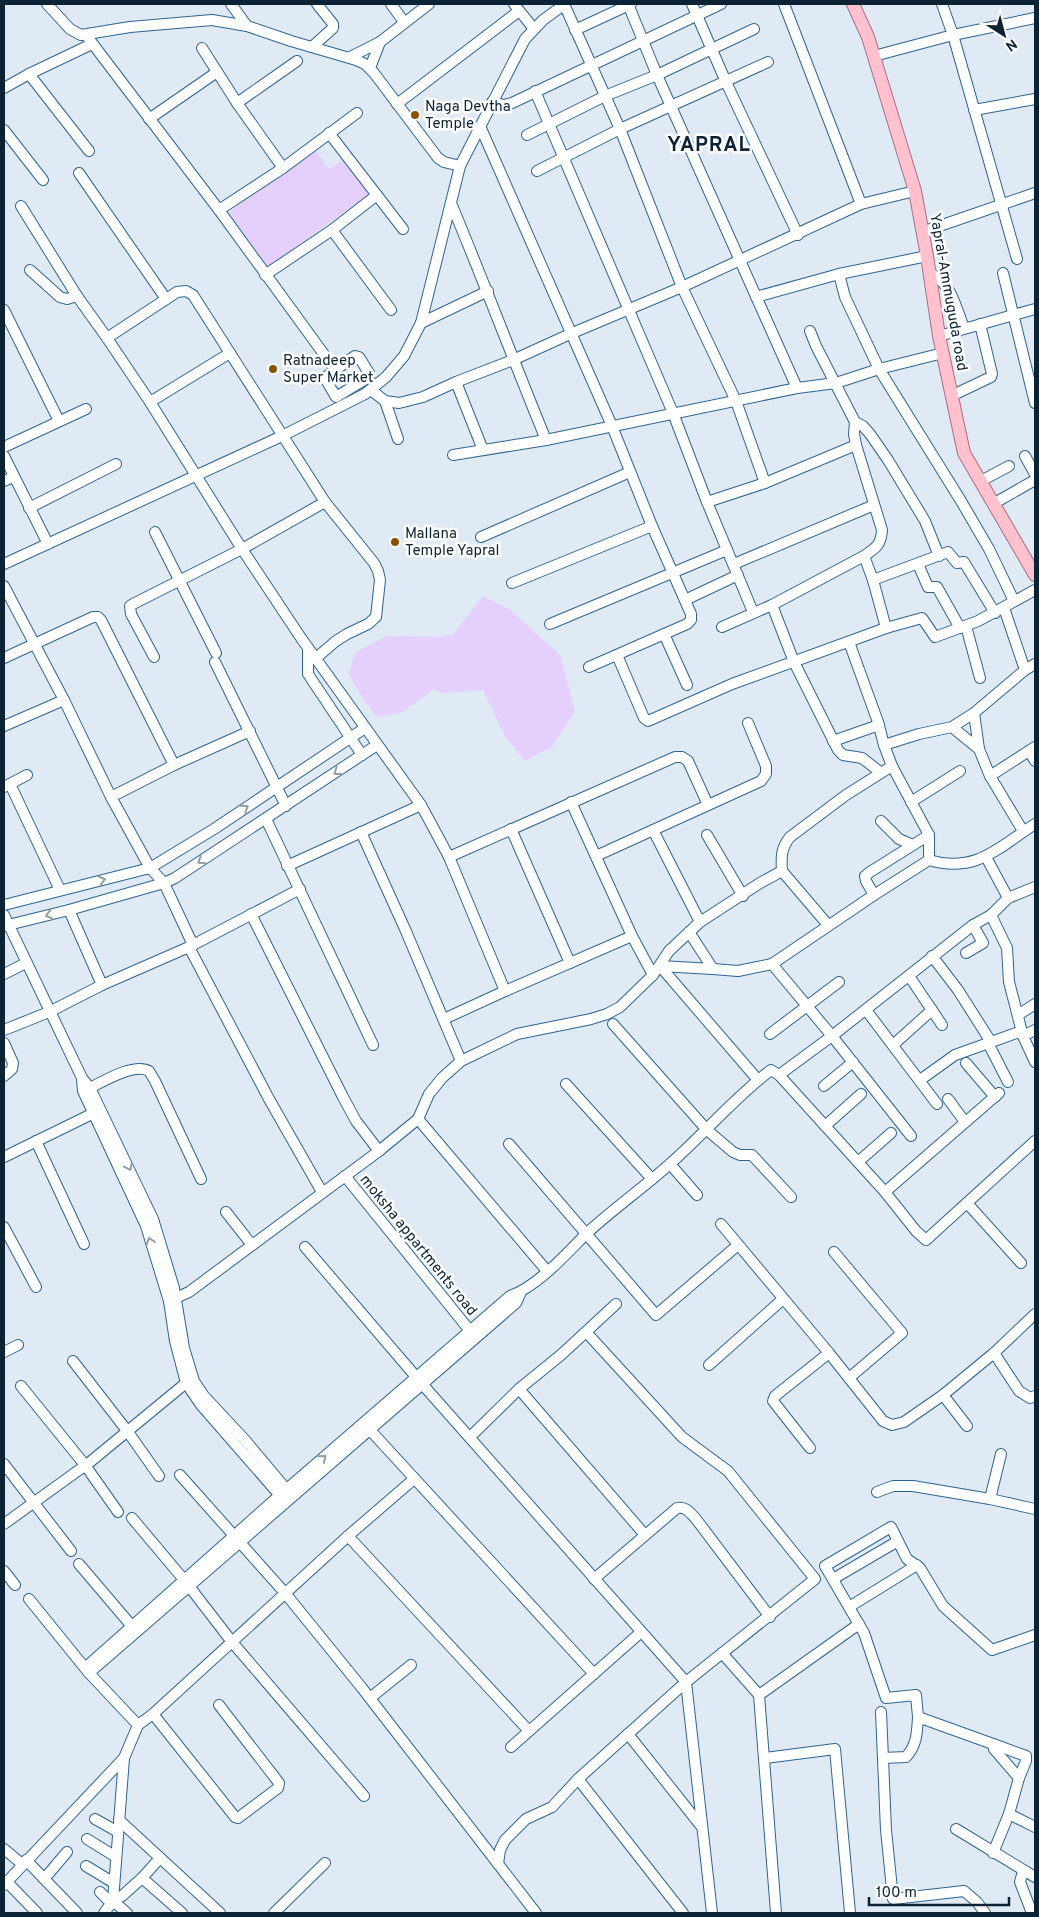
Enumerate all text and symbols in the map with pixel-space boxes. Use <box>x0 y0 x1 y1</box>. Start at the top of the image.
north arrow <box>979 10 1029 60</box>
text: N <box>1002 34 1020 54</box>
place label: Naga Devtha Temple <box>425 98 511 134</box>
marker: Naga Devtha Temple <box>409 109 421 121</box>
district label: YAPRAL <box>667 133 751 159</box>
street label: Yapral-Ammuguda road <box>924 212 971 372</box>
place label: Ratnadeep Super Market <box>283 352 373 388</box>
marker: Ratnadeep Super Market <box>267 363 279 375</box>
place label: Mallana Temple Yapral <box>405 525 499 561</box>
marker: Mallana Temple Yapral <box>389 536 401 548</box>
one-way arrow <box>333 766 342 775</box>
one-way arrow <box>240 805 249 814</box>
one-way arrow <box>197 855 206 865</box>
one-way arrow <box>97 875 106 886</box>
one-way arrow <box>44 909 53 920</box>
one-way arrow <box>123 1162 133 1171</box>
street label: moksha appartments road <box>355 1171 481 1320</box>
one-way arrow <box>146 1237 156 1245</box>
one-way arrow <box>317 1455 326 1464</box>
scale bar <box>869 1874 1009 1906</box>
text: 100 m <box>876 1884 917 1903</box>

